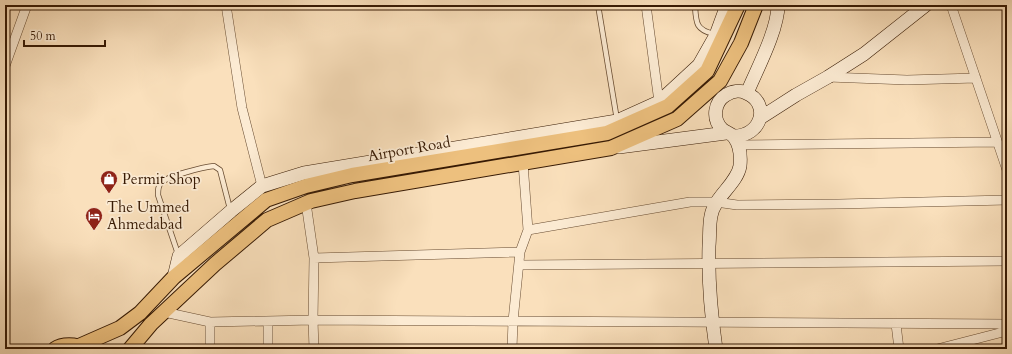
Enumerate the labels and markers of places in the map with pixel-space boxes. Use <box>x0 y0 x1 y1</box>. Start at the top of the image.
shop icon: Permit Shop <box>99 169 119 194</box>
place label: Permit Shop <box>122 169 201 189</box>
place label: The Ummed Ahmedabad <box>107 197 190 234</box>
hotel icon: The Ummed Ahmedabad <box>84 206 104 231</box>

